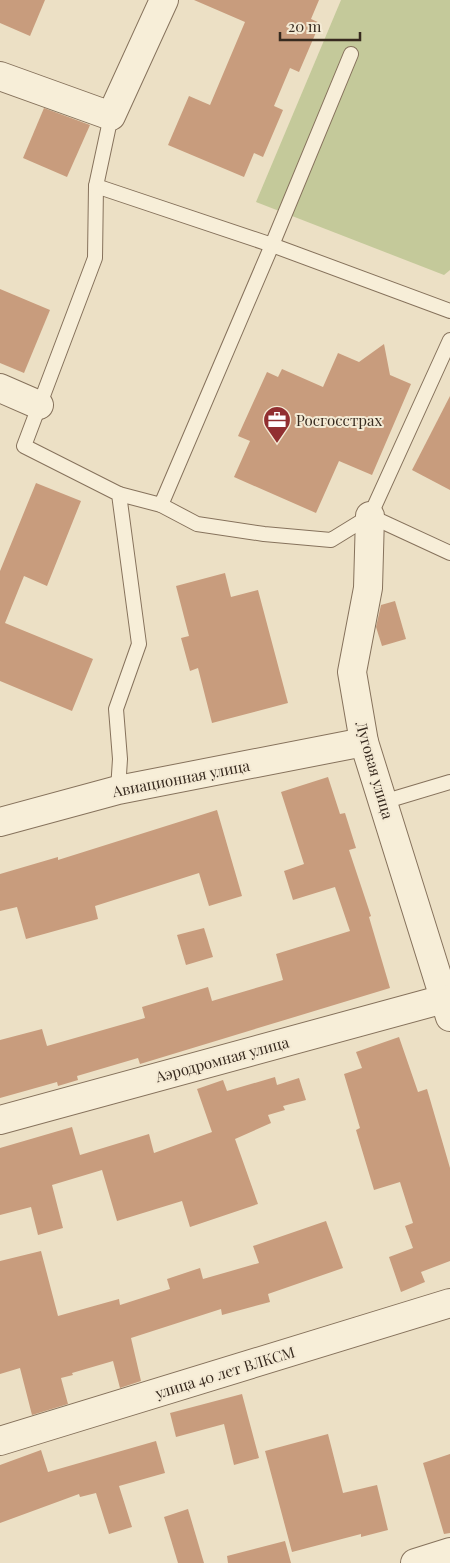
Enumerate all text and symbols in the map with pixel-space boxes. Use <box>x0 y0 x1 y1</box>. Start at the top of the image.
scale bar <box>280 10 360 42</box>
text: 20 m <box>288 16 322 36</box>
office icon: Росгосстрах <box>262 405 292 444</box>
place label: Росгосстрах <box>296 410 382 430</box>
street label: Луговая улица <box>351 718 399 822</box>
street label: Авиационная улица <box>110 755 252 801</box>
street label: Аэродромная улица <box>152 1031 291 1087</box>
street label: улица 40 лет ВЛКСМ <box>152 1341 297 1403</box>

